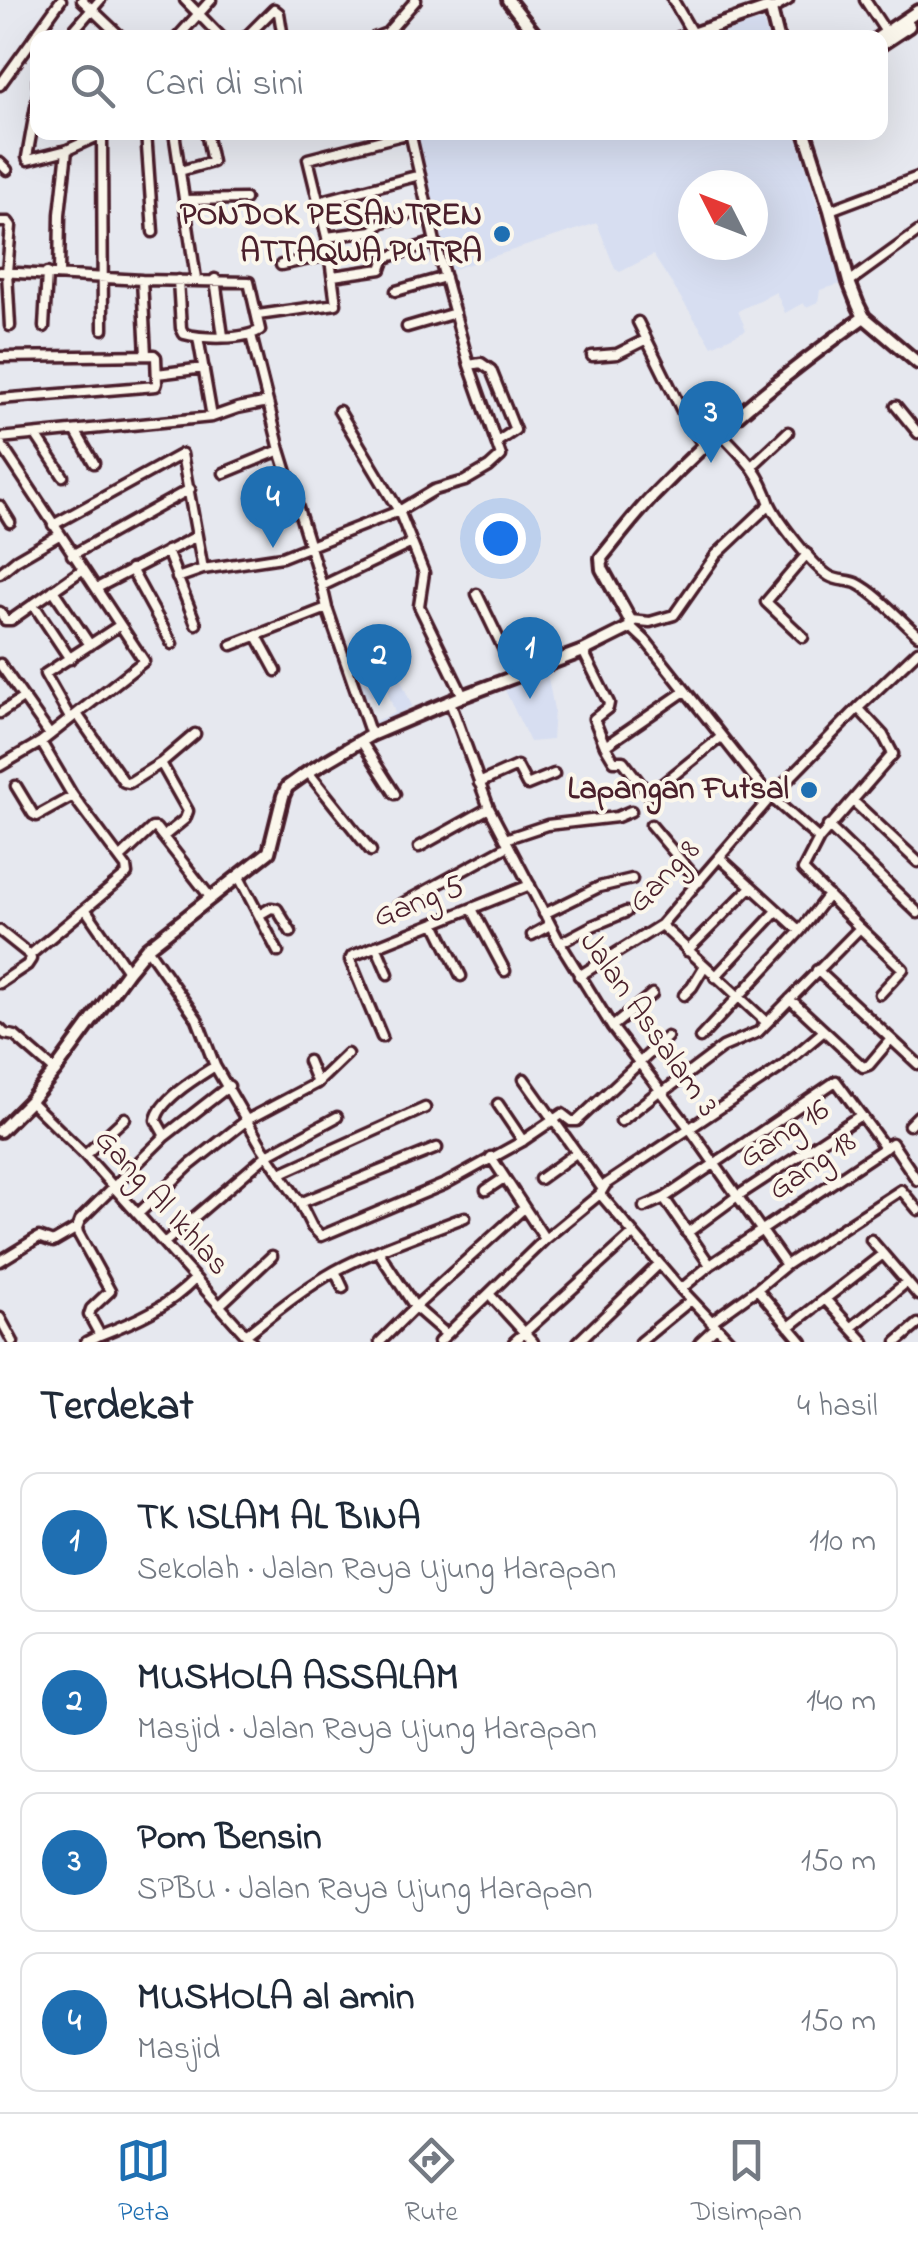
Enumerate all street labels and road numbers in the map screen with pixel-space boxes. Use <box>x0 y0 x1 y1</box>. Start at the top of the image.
street label: Gang 8 <box>618 829 712 925</box>
street label: Gang 5 <box>367 864 471 942</box>
street label: Jalan Assalam 3 <box>566 922 730 1128</box>
street label: Gang 16 <box>730 1088 840 1182</box>
street label: Gang Al Ikhlas <box>82 1119 240 1287</box>
street label: Gang 18 <box>759 1120 867 1214</box>

